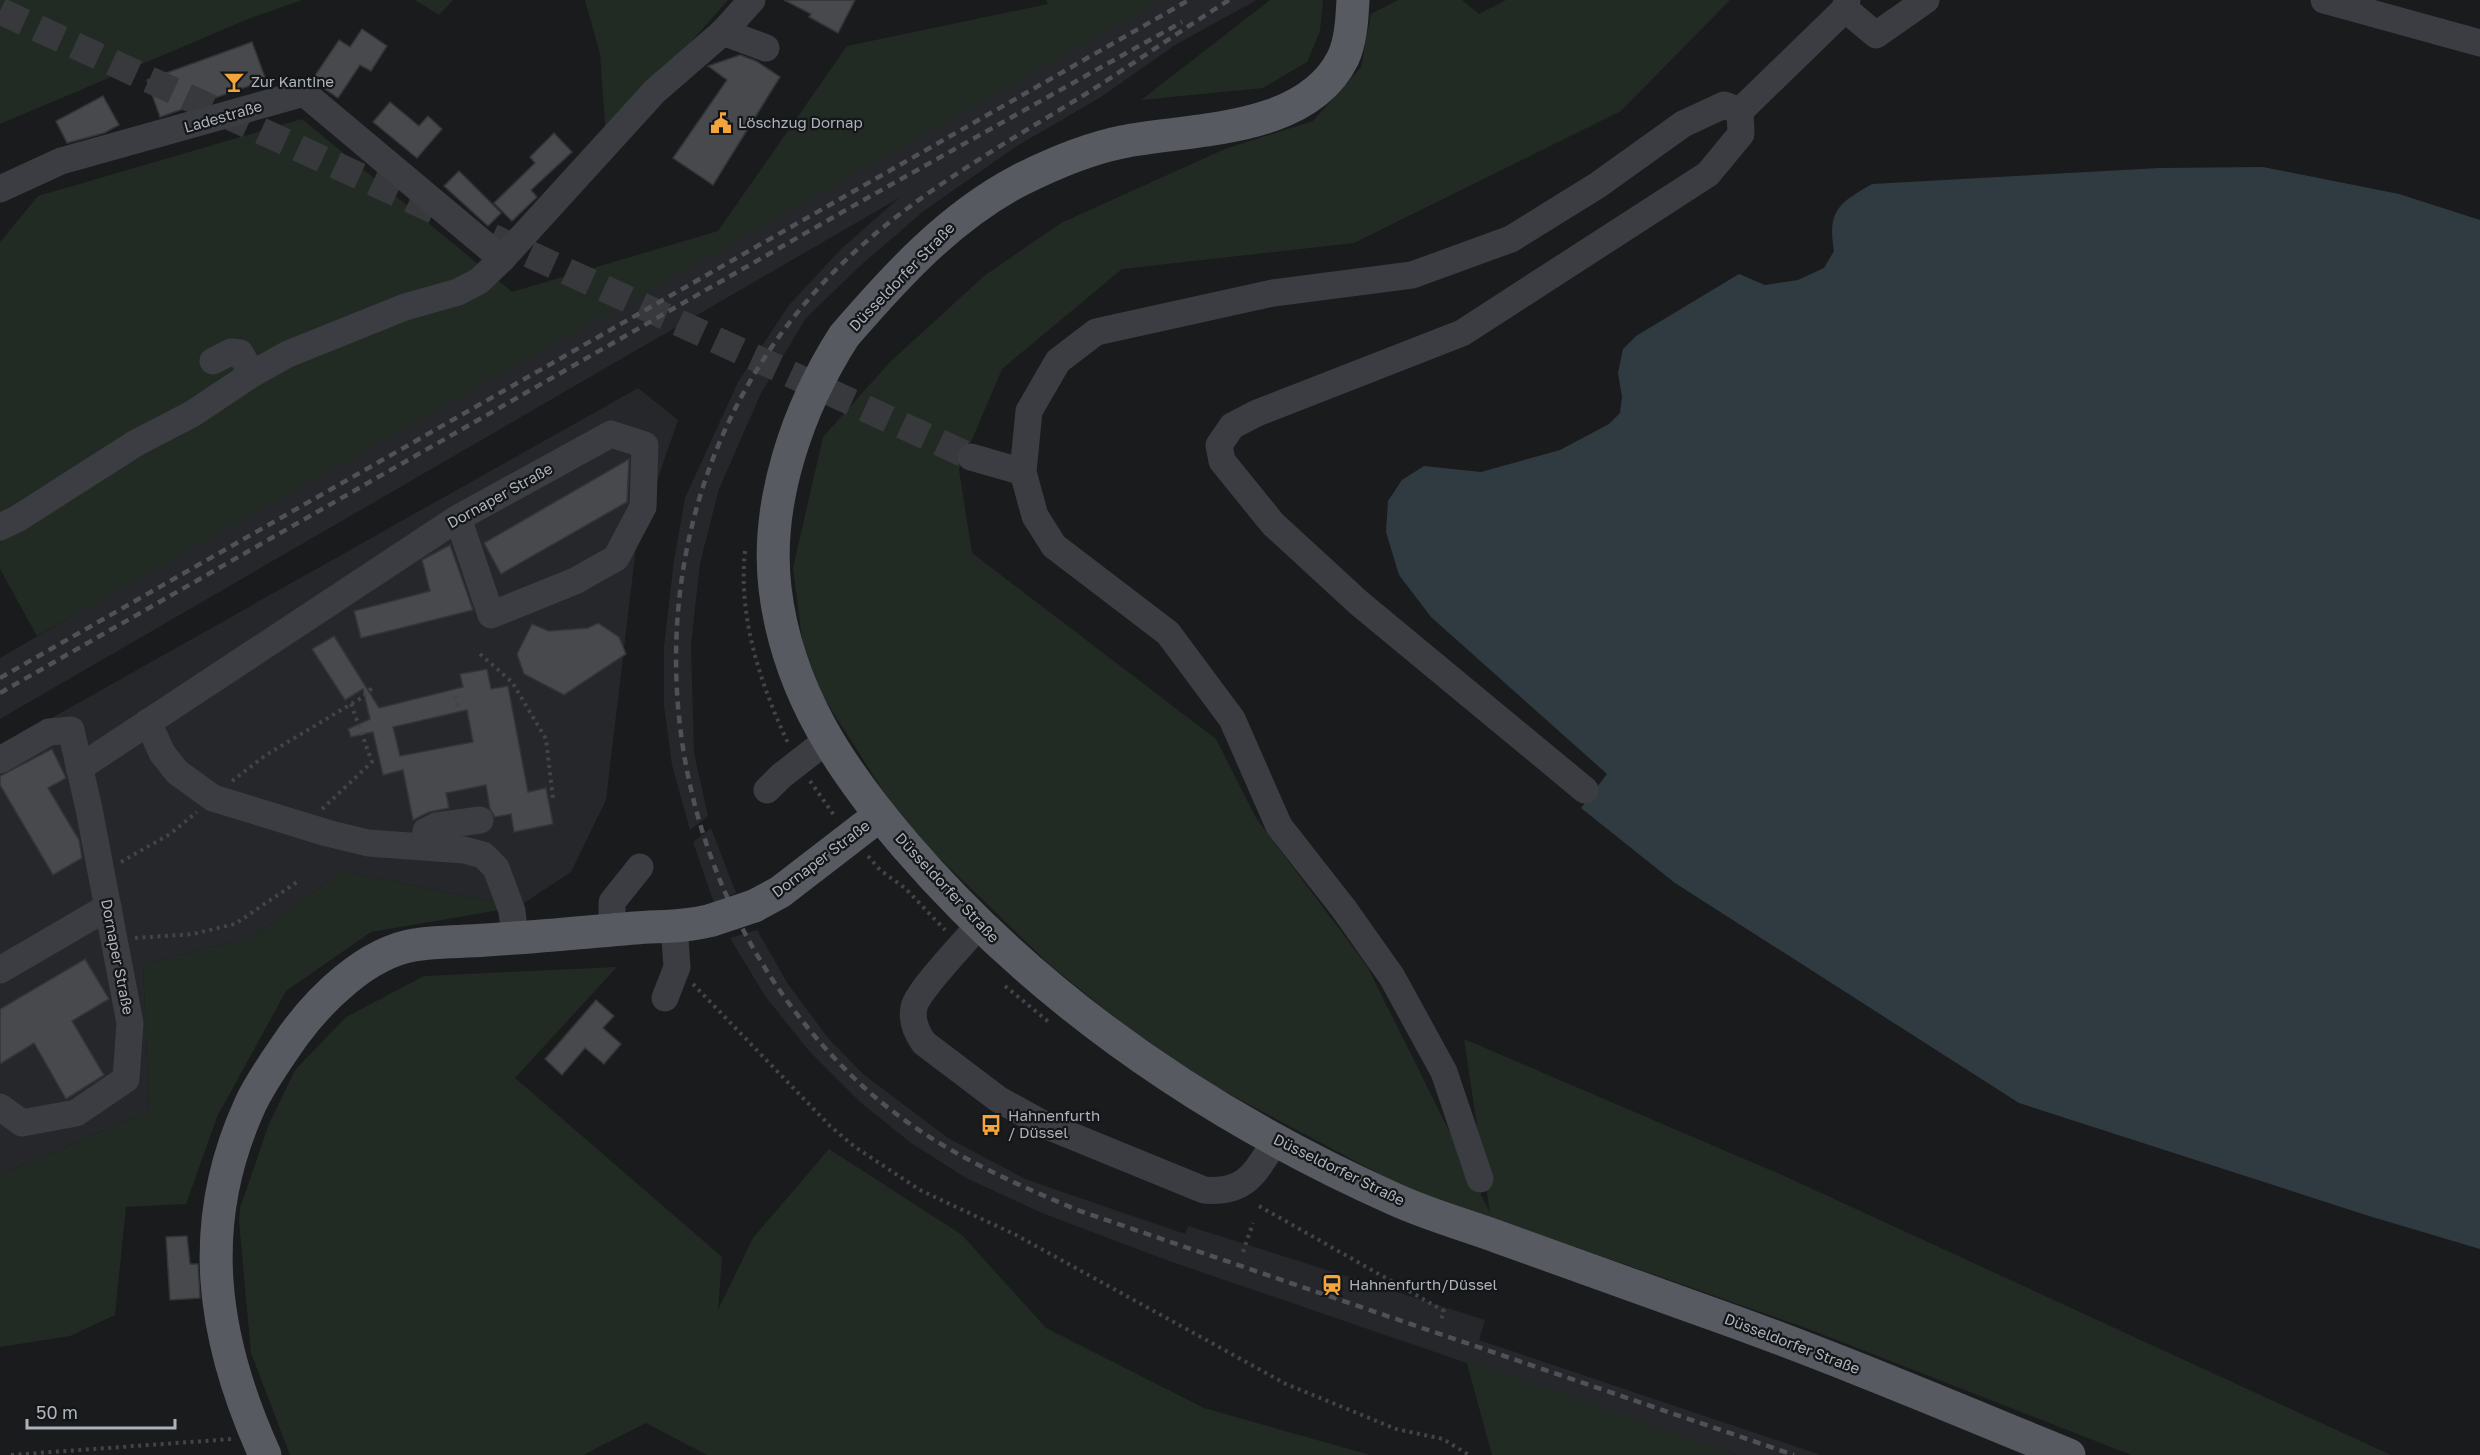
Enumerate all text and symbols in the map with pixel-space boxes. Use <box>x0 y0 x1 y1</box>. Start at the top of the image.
bar icon: Zur Kantine <box>222 70 246 94</box>
place label: Zur Kantine <box>251 72 334 90</box>
street label: Ladestraße <box>181 96 264 136</box>
public building icon: Löschzug Dornap <box>709 111 733 135</box>
place label: Löschzug Dornap <box>738 113 863 131</box>
street label: Düsseldorfer Straße <box>845 218 958 334</box>
street label: Dornaper Straße <box>444 459 556 531</box>
street label: Dornaper Straße <box>768 815 873 901</box>
street label: Düsseldorfer Straße <box>892 829 1004 946</box>
street label: Dornaper Straße <box>98 897 138 1016</box>
place label: Hahnenfurth / Düssel <box>1008 1106 1100 1141</box>
bus stop icon: Hahnenfurth / Düssel <box>979 1113 1003 1137</box>
street label: Düsseldorfer Straße <box>1271 1130 1408 1209</box>
station icon: Hahnenfurth/Düssel <box>1320 1273 1344 1297</box>
place label: Hahnenfurth/Düssel <box>1349 1275 1498 1293</box>
street label: Düsseldorfer Straße <box>1722 1309 1863 1377</box>
scale bar <box>27 1392 176 1430</box>
text: 50 m <box>36 1401 78 1423</box>

